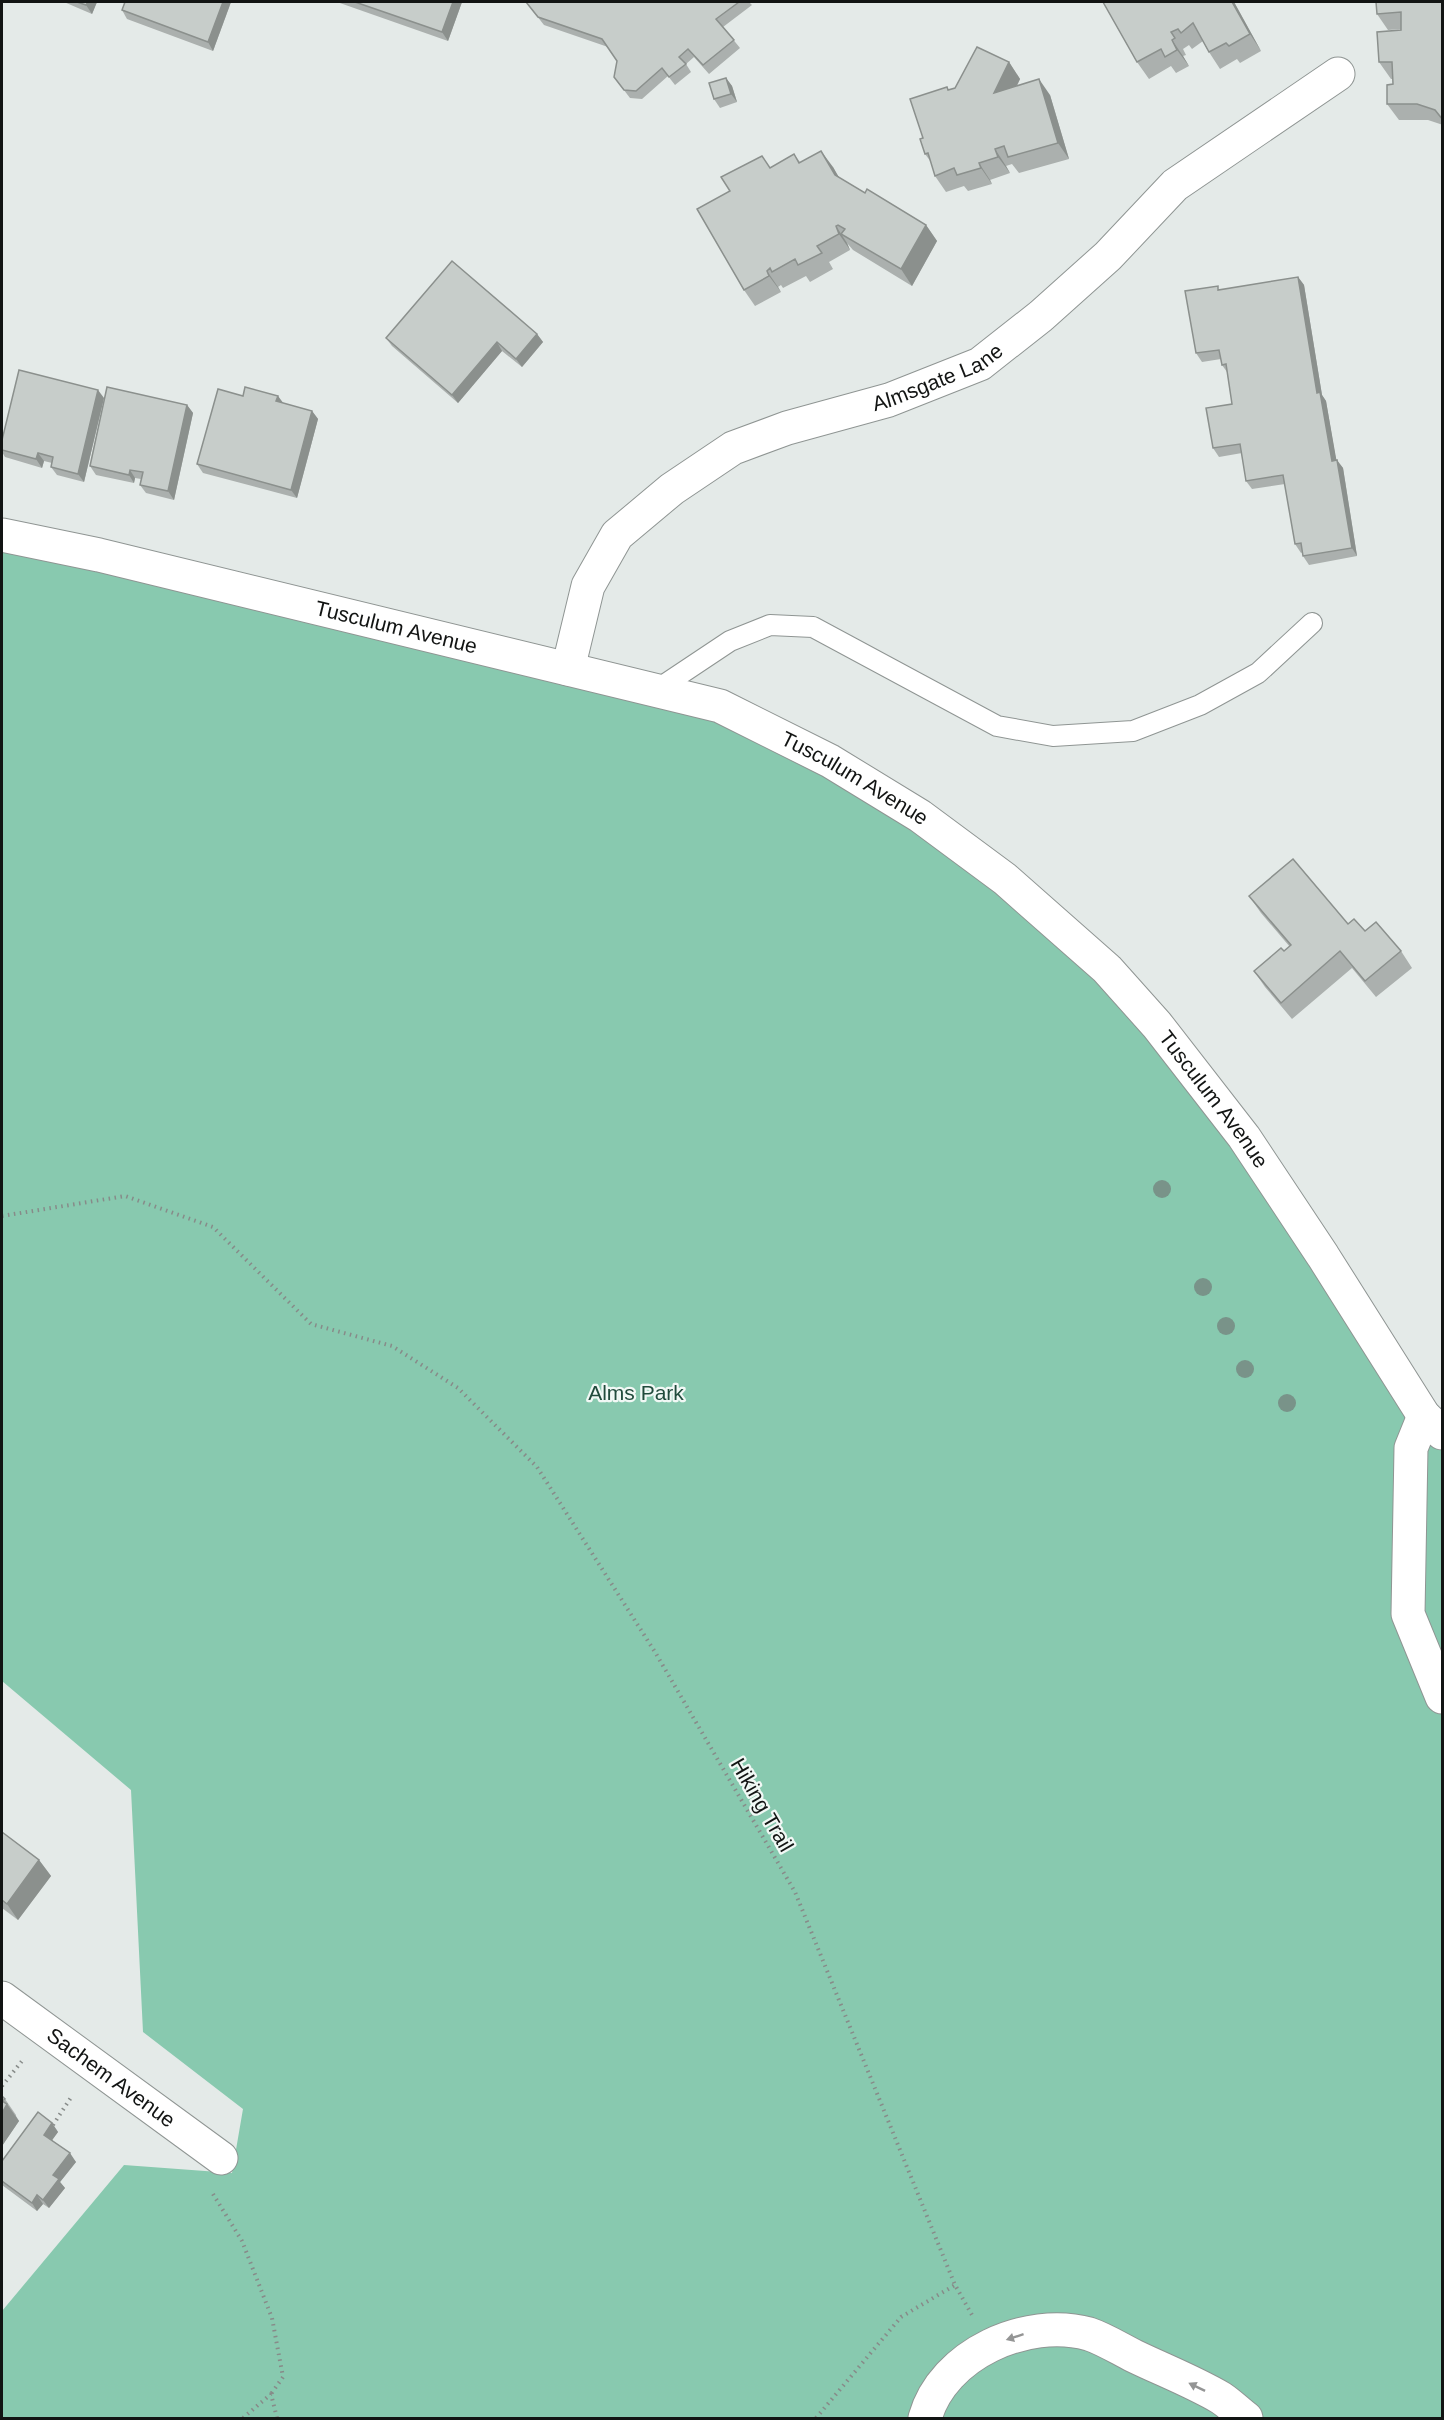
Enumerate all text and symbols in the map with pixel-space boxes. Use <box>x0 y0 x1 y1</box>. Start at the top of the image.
street label: Almsgate Lane <box>870 339 1007 415</box>
street label: Tusculum Avenue <box>313 596 480 658</box>
street label: Tusculum Avenue <box>778 727 933 829</box>
street label: Tusculum Avenue <box>1155 1026 1273 1172</box>
park label: Alms Park <box>588 1381 684 1404</box>
street label: Hiking Trail <box>727 1754 798 1855</box>
street label: Sachem Avenue <box>43 2023 180 2132</box>
one-way arrow <box>1006 2333 1024 2342</box>
one-way arrow <box>1189 2382 1206 2391</box>

